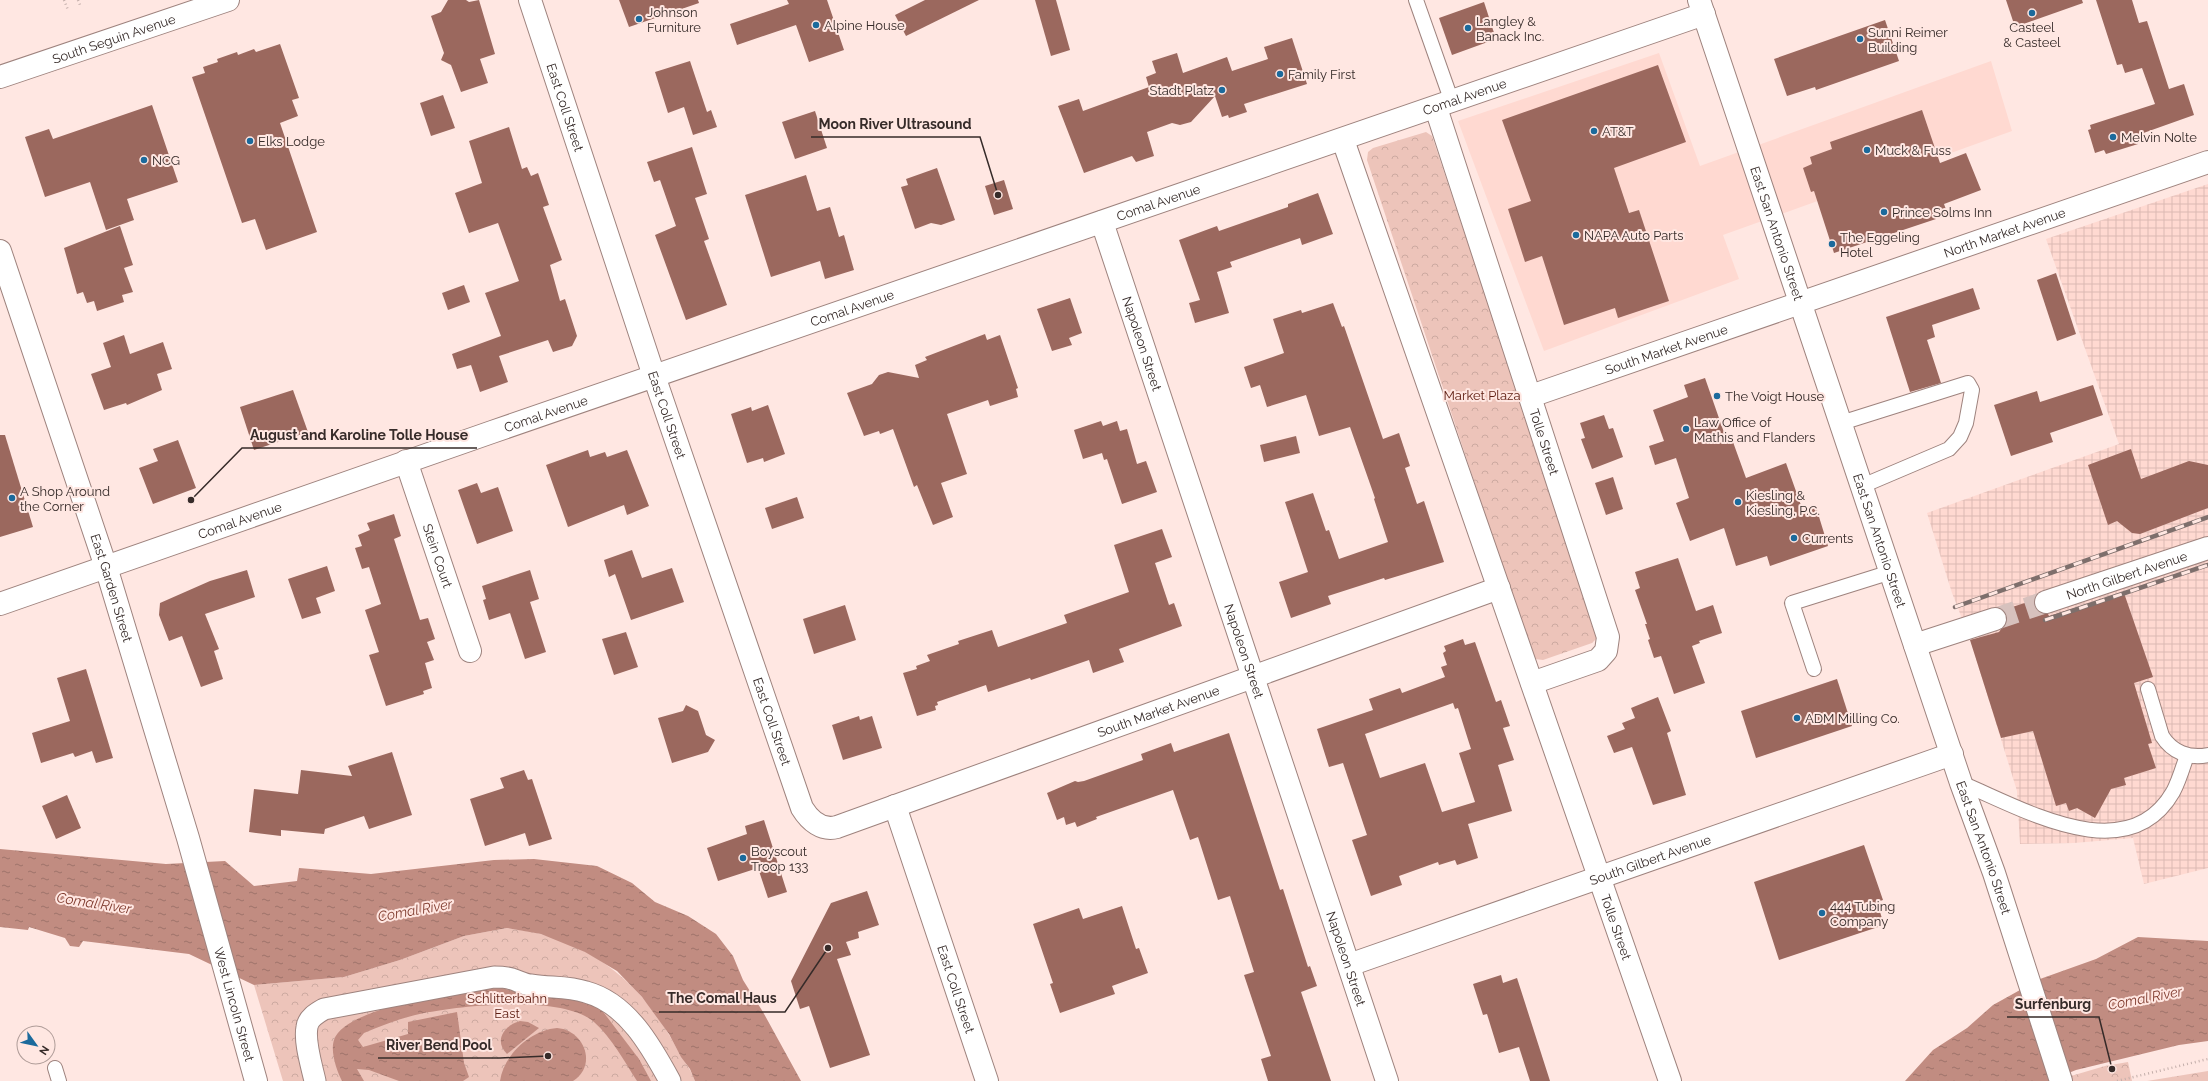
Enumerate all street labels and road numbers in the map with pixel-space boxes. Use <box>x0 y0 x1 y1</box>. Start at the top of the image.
street label: South Seguin Avenue <box>50 11 178 67</box>
street label: East Coll Street <box>543 62 587 154</box>
street label: Comal Avenue <box>1421 76 1509 118</box>
street label: East San Antonio Street <box>1747 165 1806 303</box>
street label: Comal Avenue <box>1115 181 1203 224</box>
street label: North Market Avenue <box>1942 205 2068 261</box>
street label: Comal Avenue <box>808 287 896 330</box>
street label: Napoleon Street <box>1119 294 1165 394</box>
street label: South Market Avenue <box>1603 322 1730 378</box>
street label: East Coll Street <box>645 369 689 461</box>
street label: Comal Avenue <box>502 392 590 435</box>
street label: Tolle Street <box>1526 407 1562 477</box>
street label: East San Antonio Street <box>1850 472 1909 610</box>
street label: Comal Avenue <box>196 499 284 542</box>
street label: Stein Court <box>420 522 455 591</box>
street label: East Garden Street <box>87 532 135 645</box>
street label: North Gilbert Avenue <box>2064 548 2189 603</box>
street label: Napoleon Street <box>1221 602 1267 701</box>
street label: East Coll Street <box>750 676 794 768</box>
street label: South Market Avenue <box>1095 682 1222 740</box>
street label: East San Antonio Street <box>1953 779 2014 917</box>
street label: South Gilbert Avenue <box>1588 832 1713 888</box>
street label: Tolle Street <box>1598 892 1634 962</box>
street label: Napoleon Street <box>1323 909 1369 1009</box>
street label: East Coll Street <box>934 943 978 1036</box>
street label: West Lincoln Street <box>211 946 257 1064</box>

